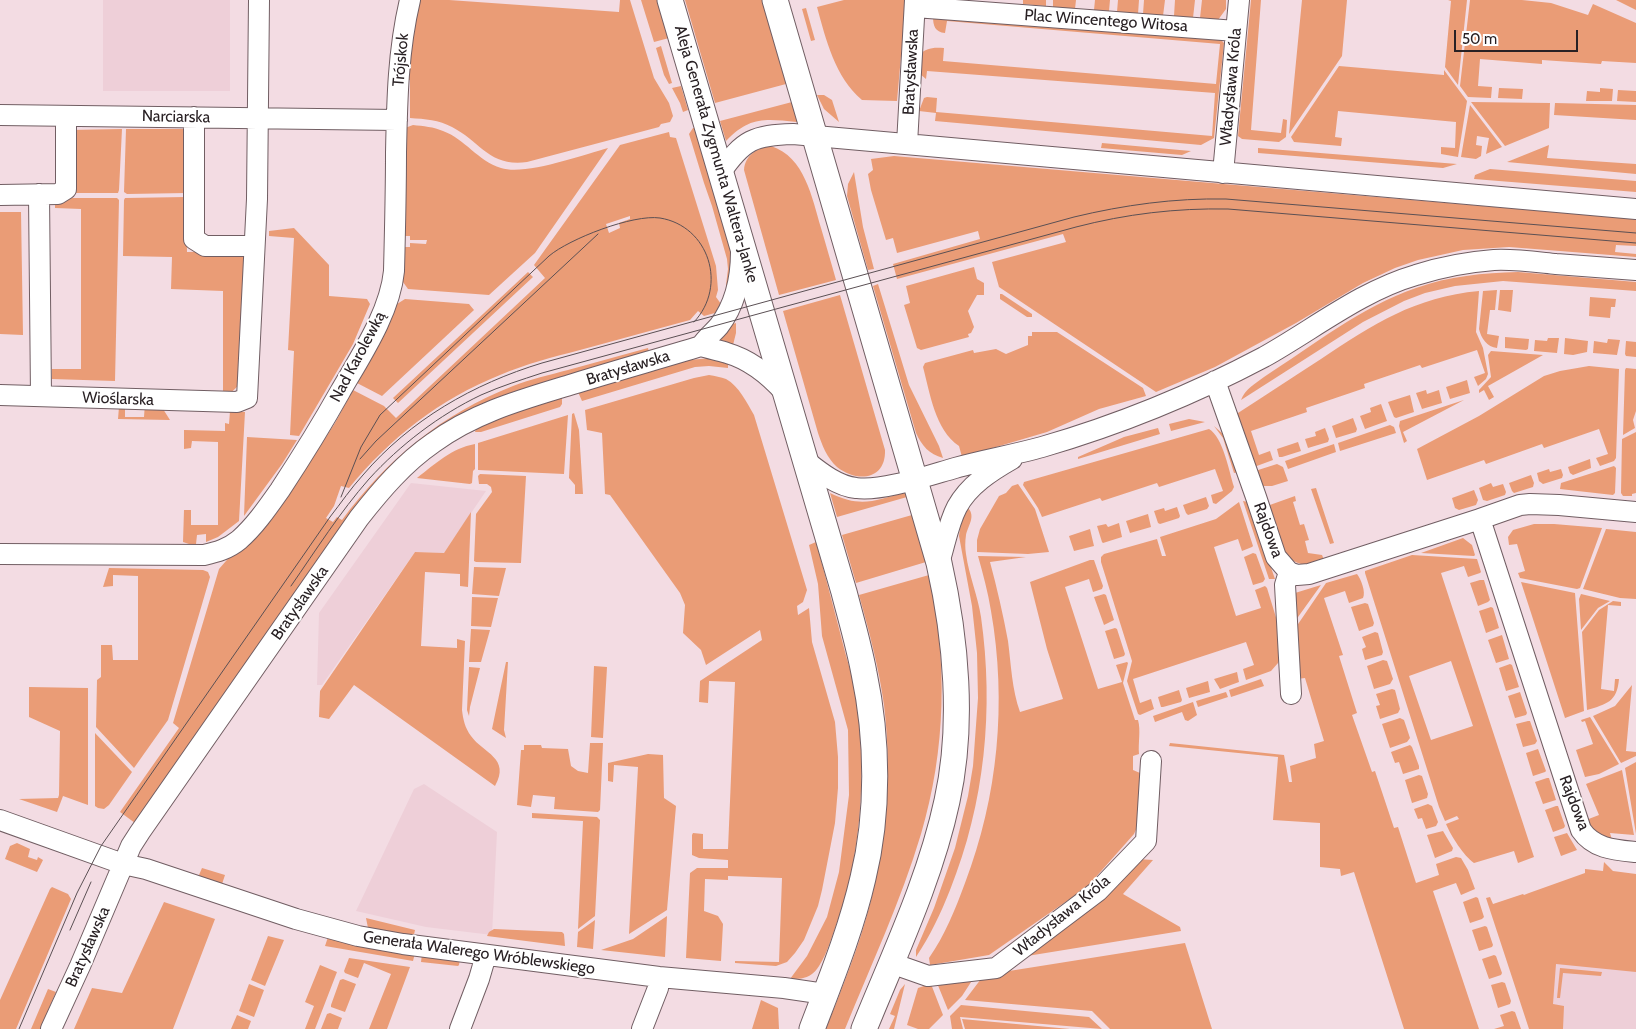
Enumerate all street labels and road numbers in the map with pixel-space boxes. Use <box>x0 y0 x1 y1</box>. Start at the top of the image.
street label: Plac Wincentego Witosa <box>1024 6 1188 36</box>
street label: Aleja Generała Zygmunta Waltera-Janke <box>670 23 762 285</box>
street label: Władysława Króla <box>1216 27 1246 147</box>
street label: Bratysławska <box>899 28 923 116</box>
street label: Trójskok <box>389 32 413 88</box>
street label: Narciarska <box>142 107 210 127</box>
street label: Nad Karolewką <box>326 308 390 406</box>
street label: Bratysławska <box>584 346 672 390</box>
street label: Wioślarska <box>82 388 154 410</box>
street label: Rajdowa <box>1249 500 1287 560</box>
street label: Bratysławska <box>267 562 333 644</box>
street label: Rajdowa <box>1555 773 1593 833</box>
street label: Władysława Króla <box>1010 871 1114 961</box>
street label: Bratysławska <box>62 904 114 990</box>
street label: Generała Walerego Wróblewskiego <box>362 927 596 979</box>

